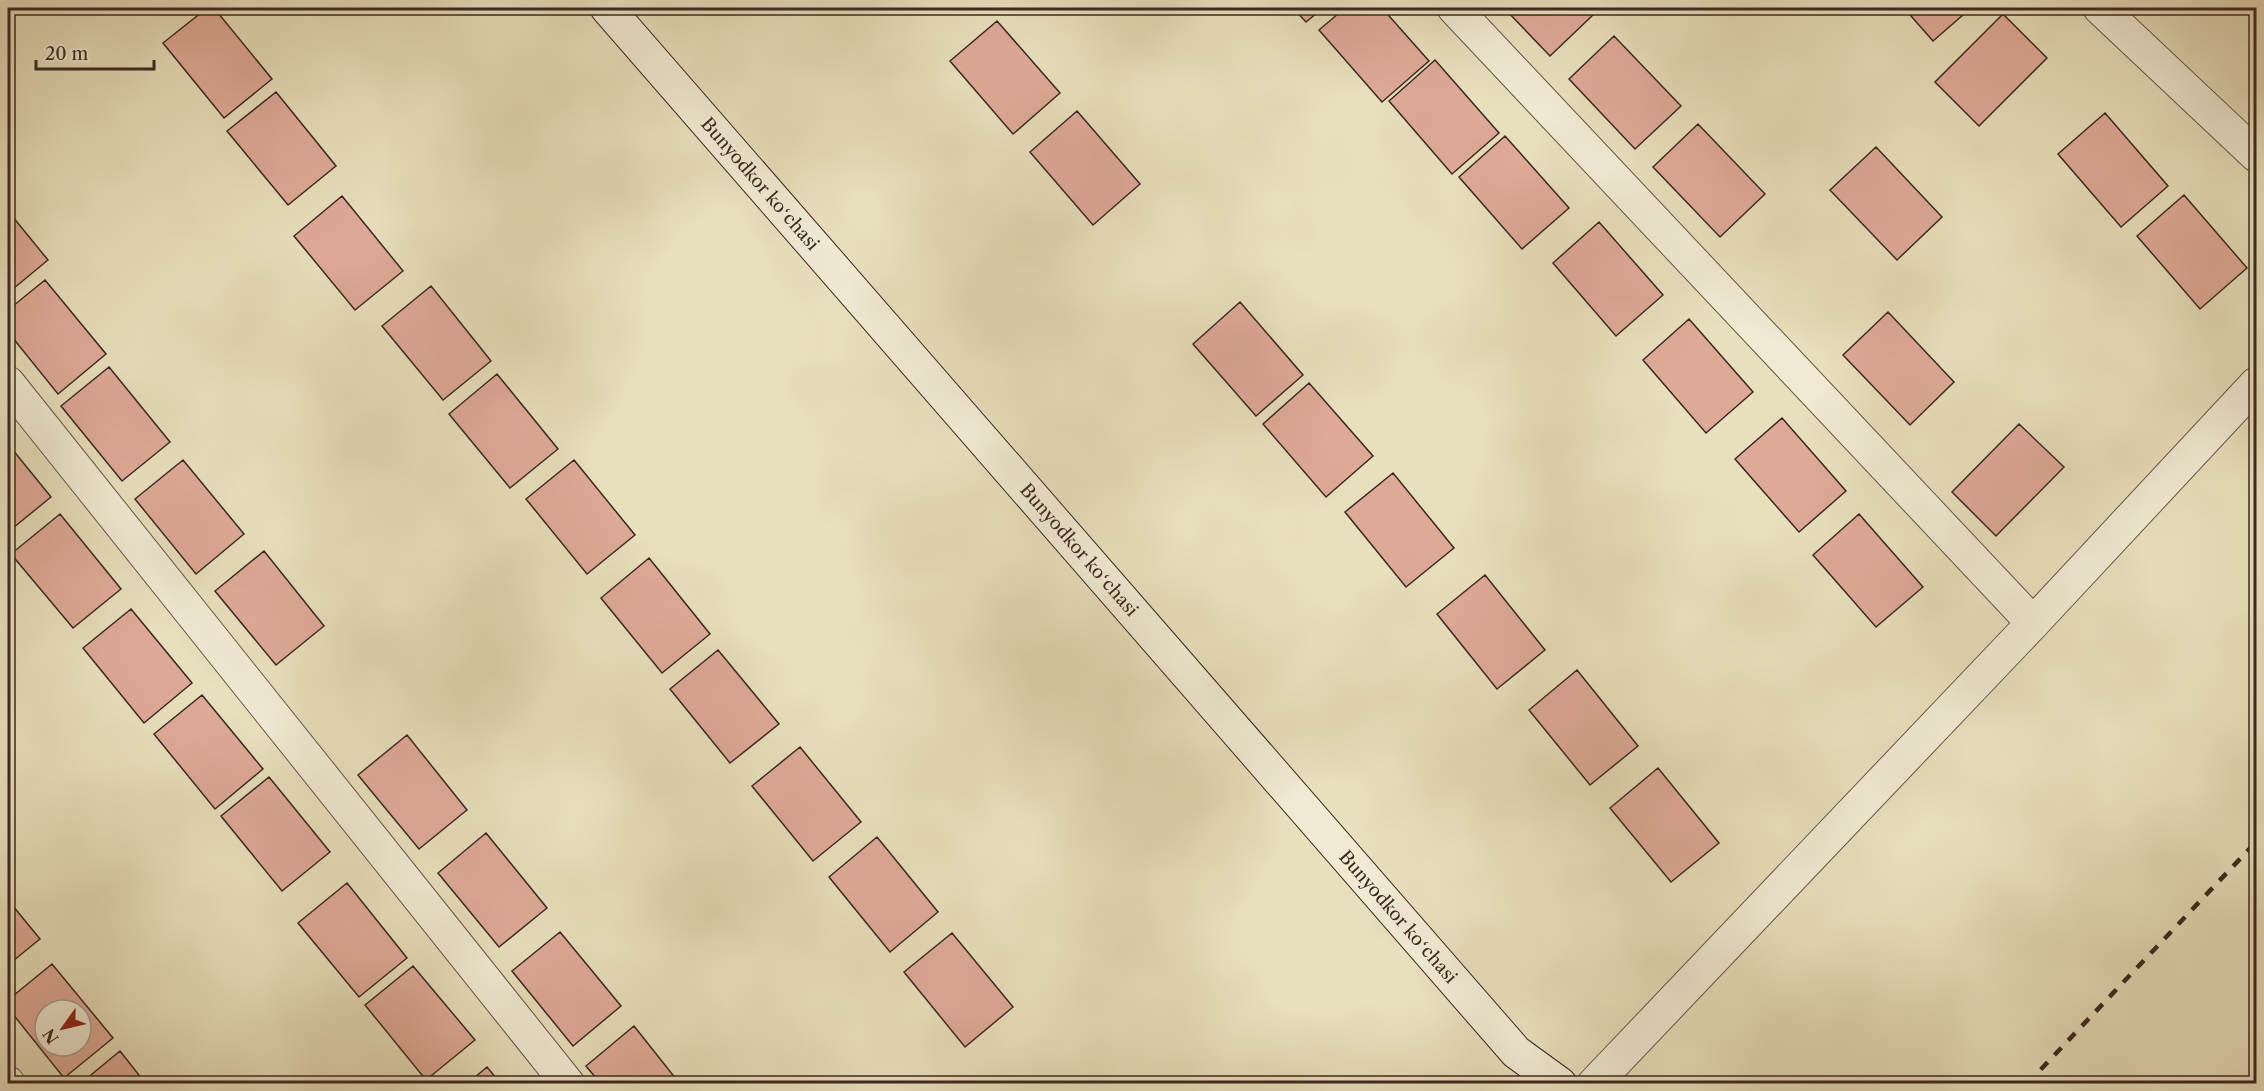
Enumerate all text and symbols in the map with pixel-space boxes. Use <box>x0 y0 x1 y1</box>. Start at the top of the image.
scale bar <box>36 33 154 71</box>
text: 20 m <box>45 43 89 65</box>
street label: Bunyodkor koʻchasi <box>696 113 824 255</box>
street label: Bunyodkor koʻchasi <box>1015 479 1143 621</box>
street label: Bunyodkor koʻchasi <box>1334 846 1462 988</box>
north arrow <box>33 998 93 1058</box>
text: N <box>38 1025 63 1048</box>

